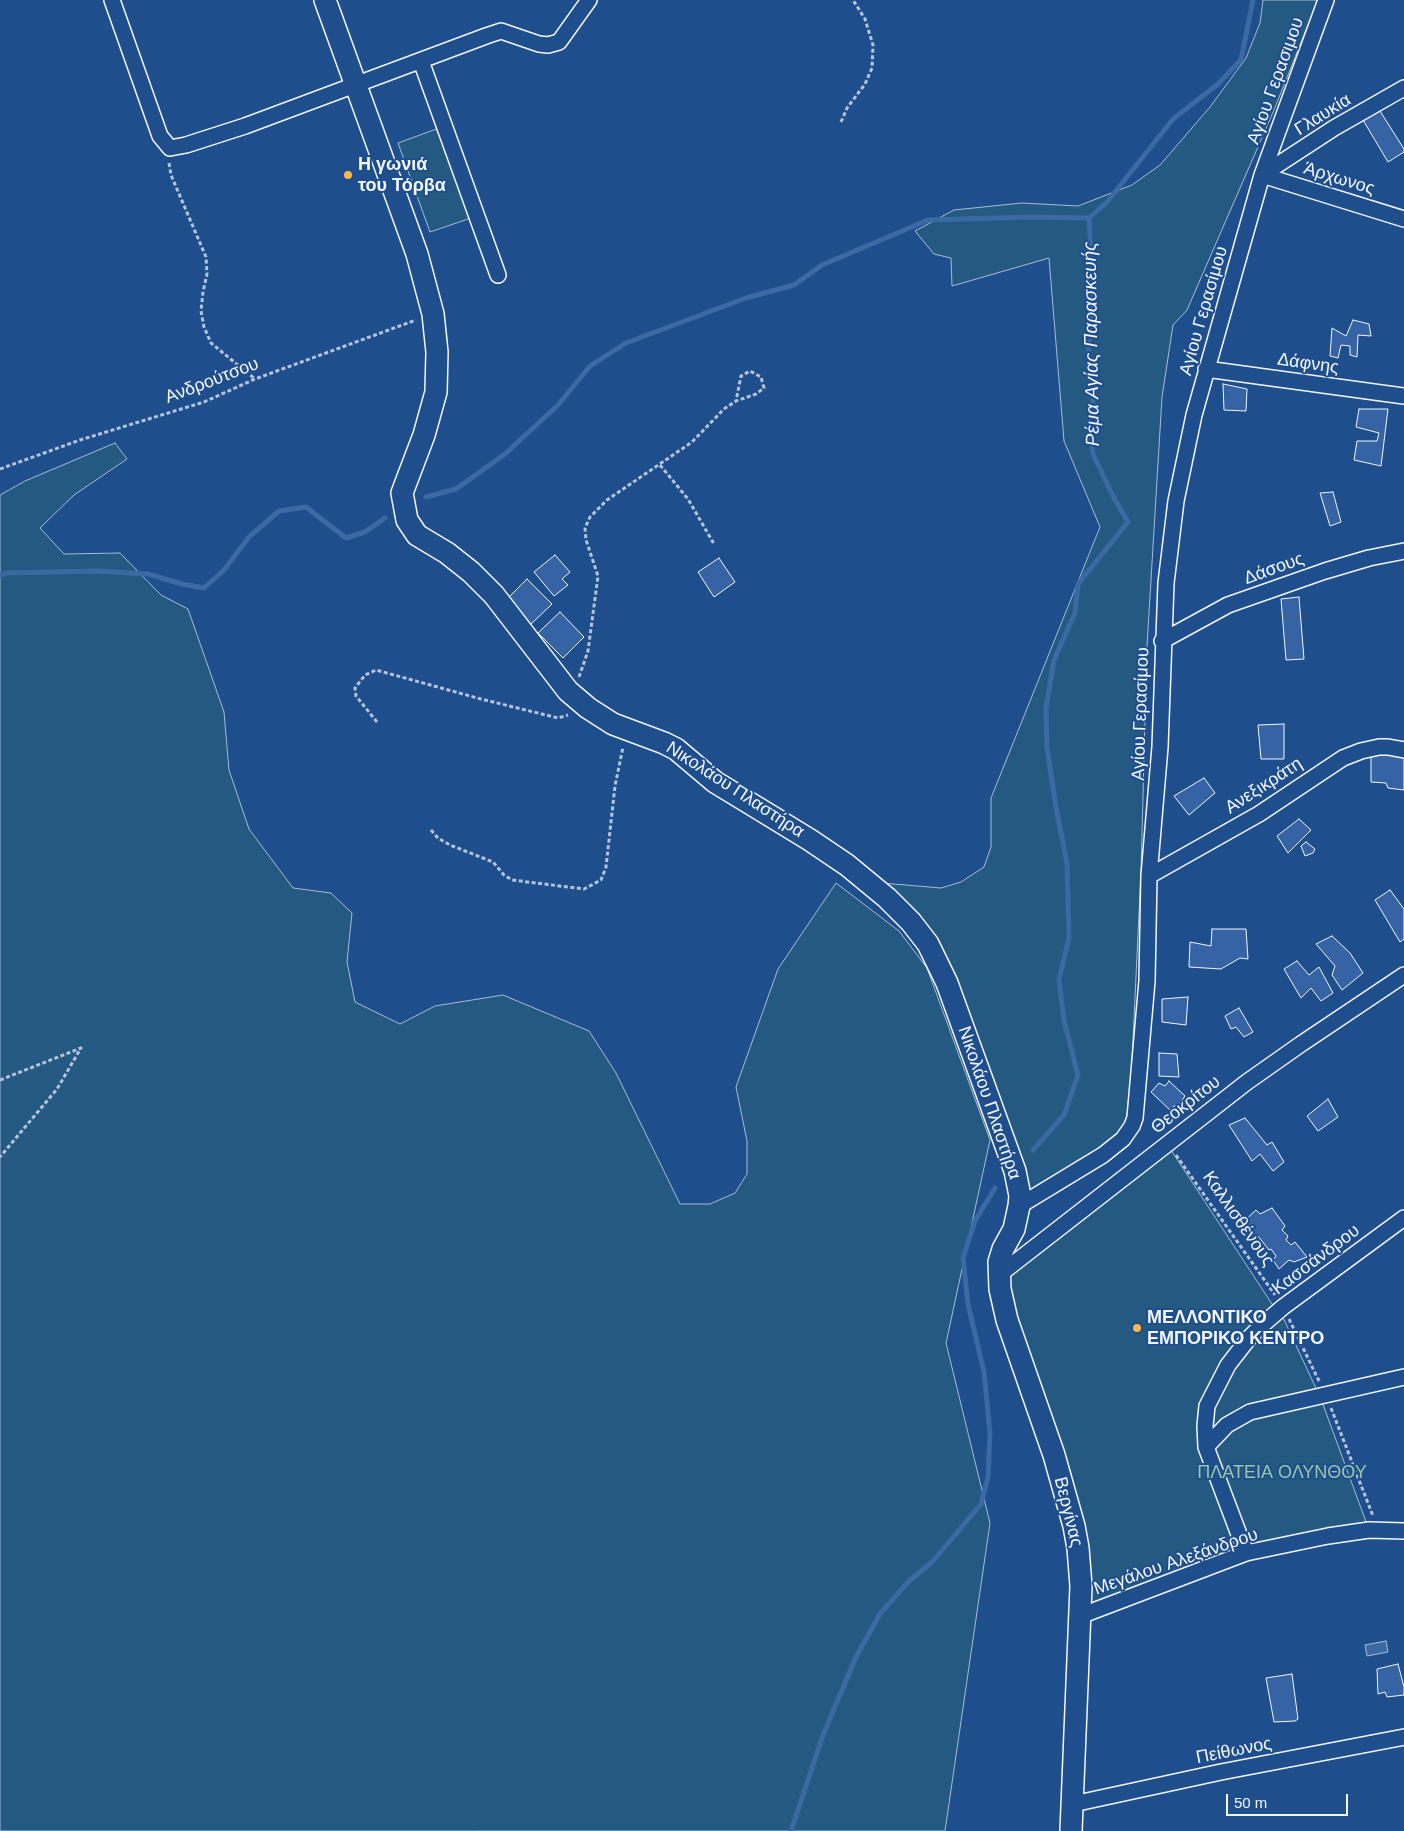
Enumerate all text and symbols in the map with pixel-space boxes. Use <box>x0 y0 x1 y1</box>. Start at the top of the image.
street label: Αγίου Γερασιμου <box>1243 15 1309 147</box>
street label: Γλαυκία <box>1291 89 1355 141</box>
place label: Η γωνιά του Τόρβα <box>358 154 446 196</box>
street label: Άρχωνος <box>1301 158 1377 200</box>
marker: Η γωνιά του Τόρβα <box>342 169 354 181</box>
water label: Ρέμα Αγίας Παρασκευής <box>1079 241 1105 447</box>
street label: Αγίου Γερασίμου <box>1175 244 1233 378</box>
street label: Δάφνης <box>1276 349 1340 379</box>
street label: Ανδρούτσου <box>162 353 262 409</box>
street label: Δάσους <box>1241 548 1307 590</box>
street label: Αγίου Γερασίμου <box>1128 647 1154 781</box>
street label: Νικολάου Πλαστήρα <box>662 737 808 843</box>
street label: Ανεξικράτη <box>1221 753 1307 819</box>
street label: Νικολάου Πλαστήρα <box>953 1024 1025 1182</box>
street label: Θεοκρίτου <box>1147 1071 1225 1139</box>
street label: Καλλισθένους <box>1197 1167 1279 1271</box>
street label: Κασσάνδρου <box>1268 1220 1364 1300</box>
place label: ΜΕΛΛΟΝΤΙΚΟ ΕΜΠΟΡΙΚΟ ΚΕΝΤΡΟ <box>1147 1307 1324 1350</box>
marker: ΜΕΛΛΟΝΤΙΚΟ ΕΜΠΟΡΙΚΟ ΚΕΝΤΡΟ <box>1131 1322 1143 1334</box>
park label: ΠΛΑΤΕΙΑ ΟΛΥΝΘΟΥ <box>1197 1462 1367 1484</box>
street label: Βεργίνας <box>1049 1475 1087 1549</box>
street label: Μεγάλου Αλεξάνδρου <box>1091 1524 1261 1600</box>
street label: Πείθωνος <box>1194 1733 1274 1769</box>
scale bar <box>1229 1784 1352 1816</box>
text: 50 m <box>1234 1794 1267 1811</box>

